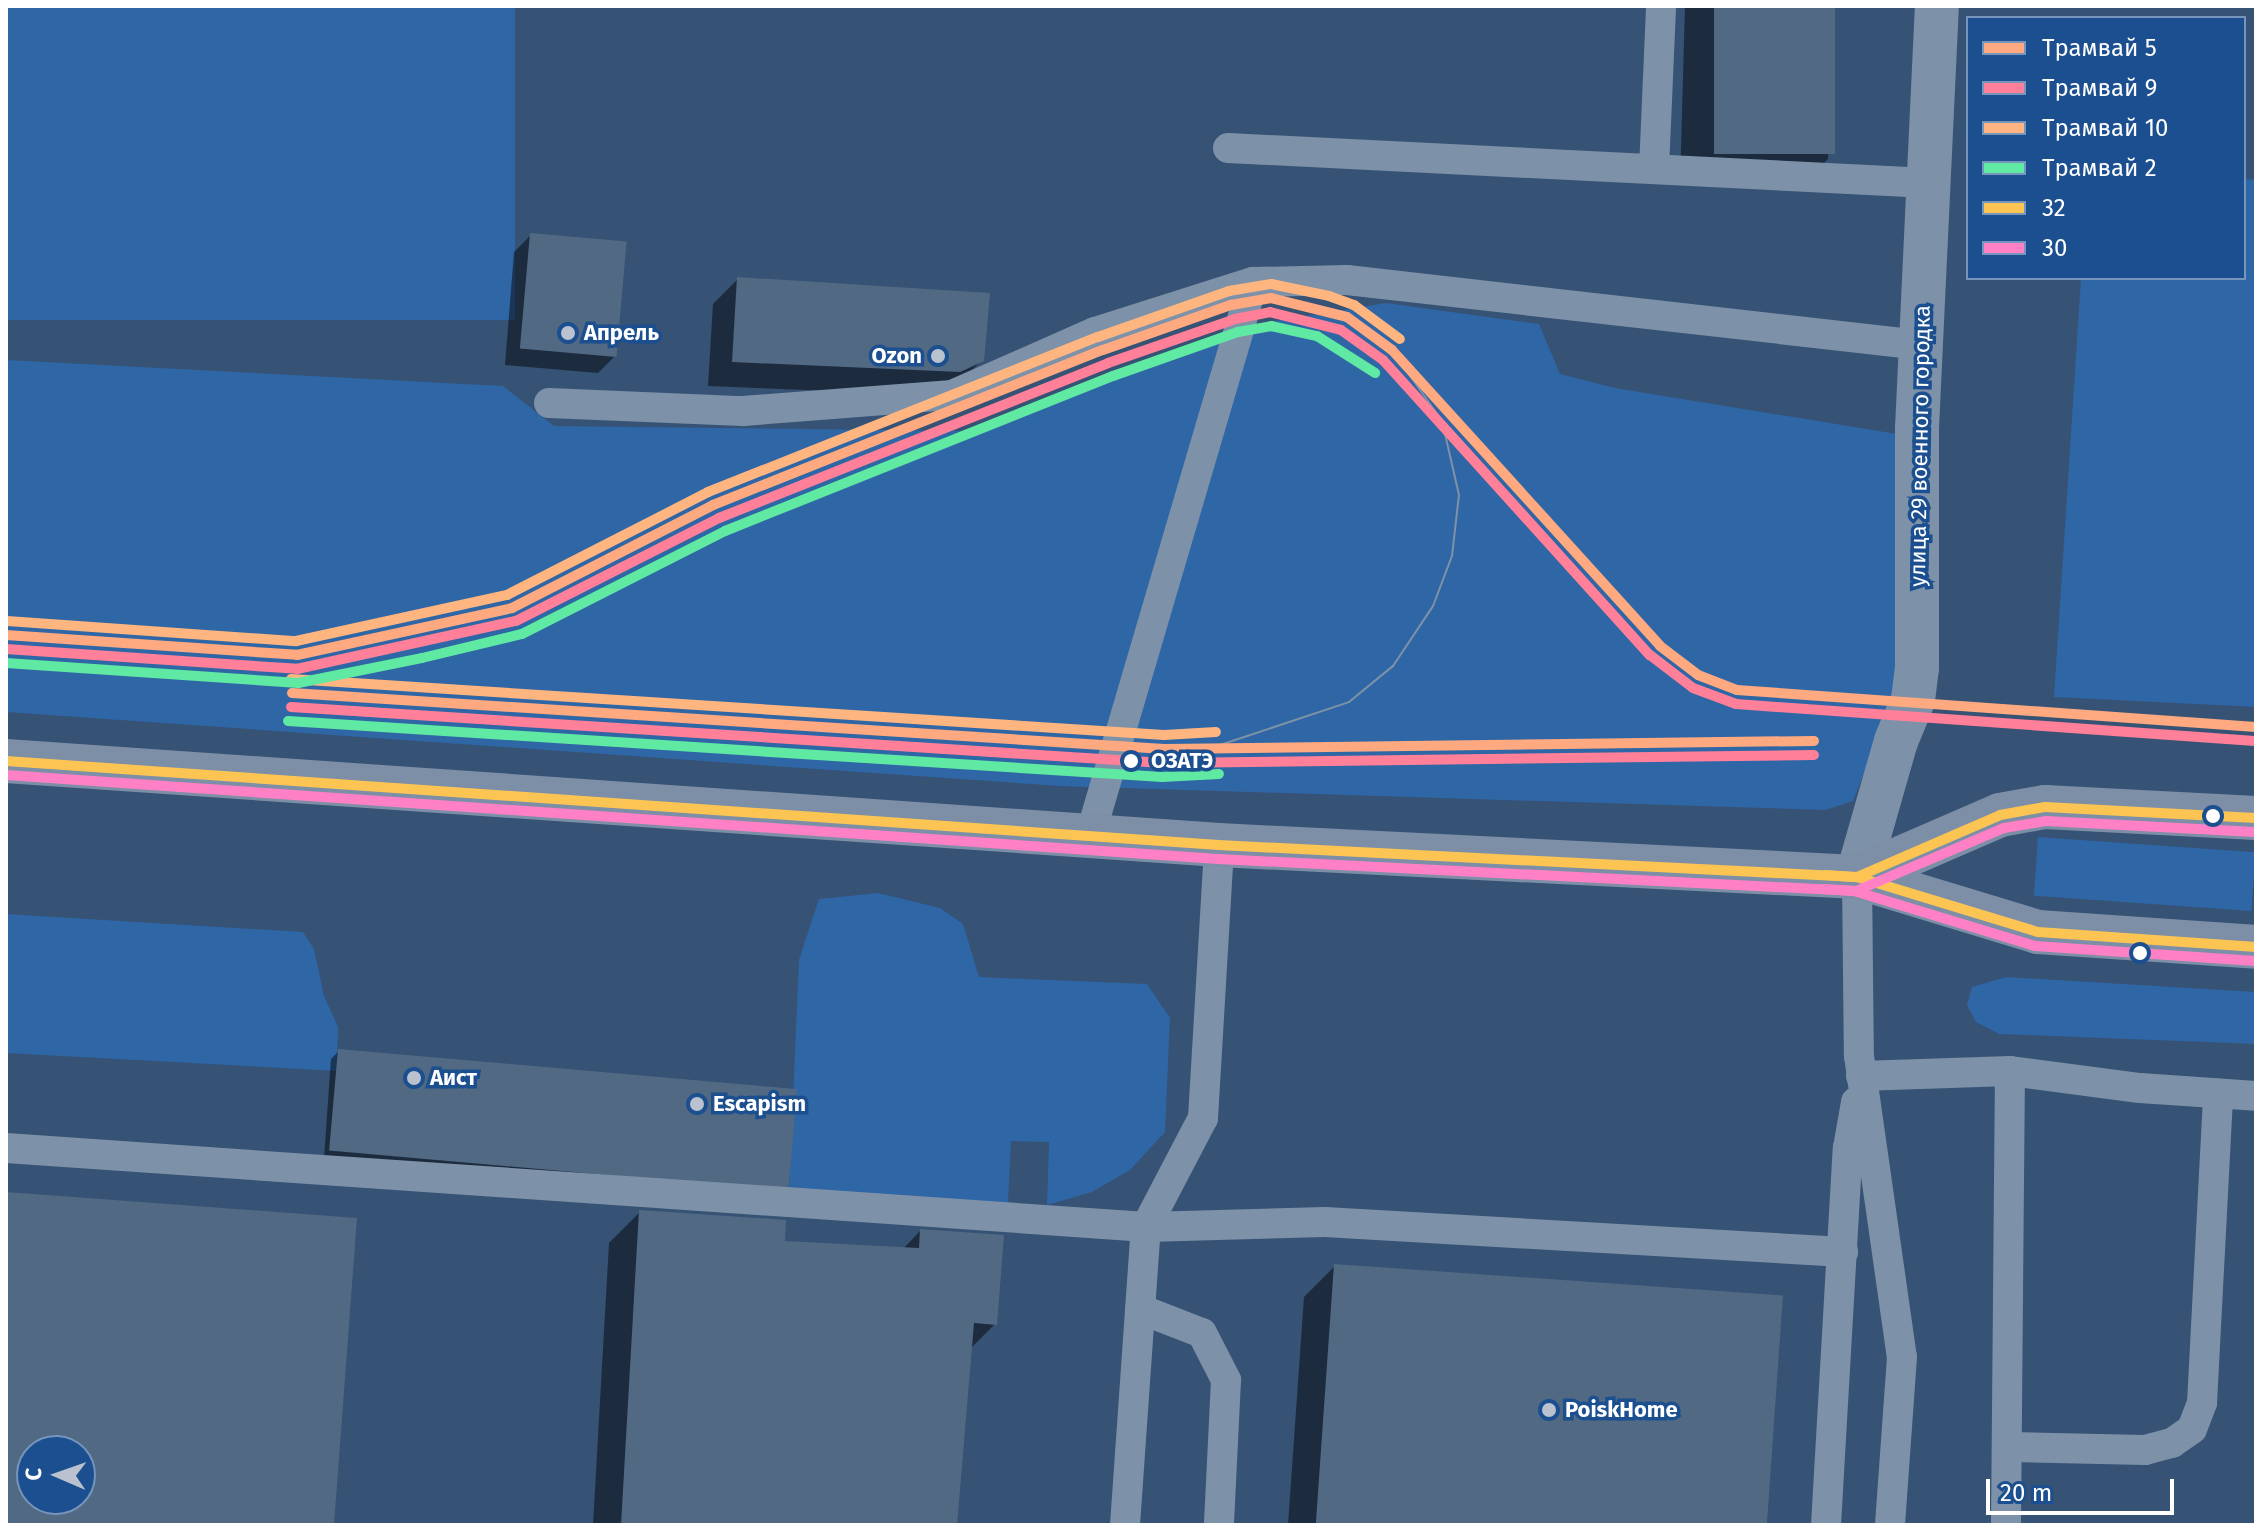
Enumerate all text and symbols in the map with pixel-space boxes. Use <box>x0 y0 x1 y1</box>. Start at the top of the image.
legend <box>1966 16 2246 280</box>
text: Трамвай 5 <box>2042 34 2157 62</box>
text: Трамвай 9 <box>2042 74 2157 102</box>
text: Трамвай 10 <box>2042 114 2168 142</box>
text: Трамвай 2 <box>2042 154 2157 182</box>
text: 32 <box>2042 194 2066 222</box>
text: 30 <box>2042 234 2067 262</box>
street label: улица 29 военного городка <box>1904 305 1936 587</box>
place label: Апрель <box>584 320 659 346</box>
marker: Апрель <box>559 324 577 342</box>
place label: Ozon <box>872 343 922 369</box>
marker: Ozon <box>929 347 947 365</box>
marker: ОЗАТЭ <box>1118 748 1144 774</box>
place label: ОЗАТЭ <box>1151 748 1213 774</box>
unlabelled marker <box>2205 808 2221 824</box>
unlabelled marker <box>2132 945 2148 961</box>
place label: Аист <box>430 1065 477 1091</box>
marker: Аист <box>405 1069 423 1087</box>
place label: Escapism <box>713 1091 806 1117</box>
marker: Escapism <box>688 1095 706 1113</box>
place label: PoiskHome <box>1565 1397 1678 1423</box>
marker: PoiskHome <box>1540 1401 1558 1419</box>
north arrow <box>16 1435 96 1515</box>
scale bar <box>1990 1463 2178 1513</box>
text: С <box>20 1467 47 1481</box>
text: 20 m <box>2000 1479 2052 1507</box>

